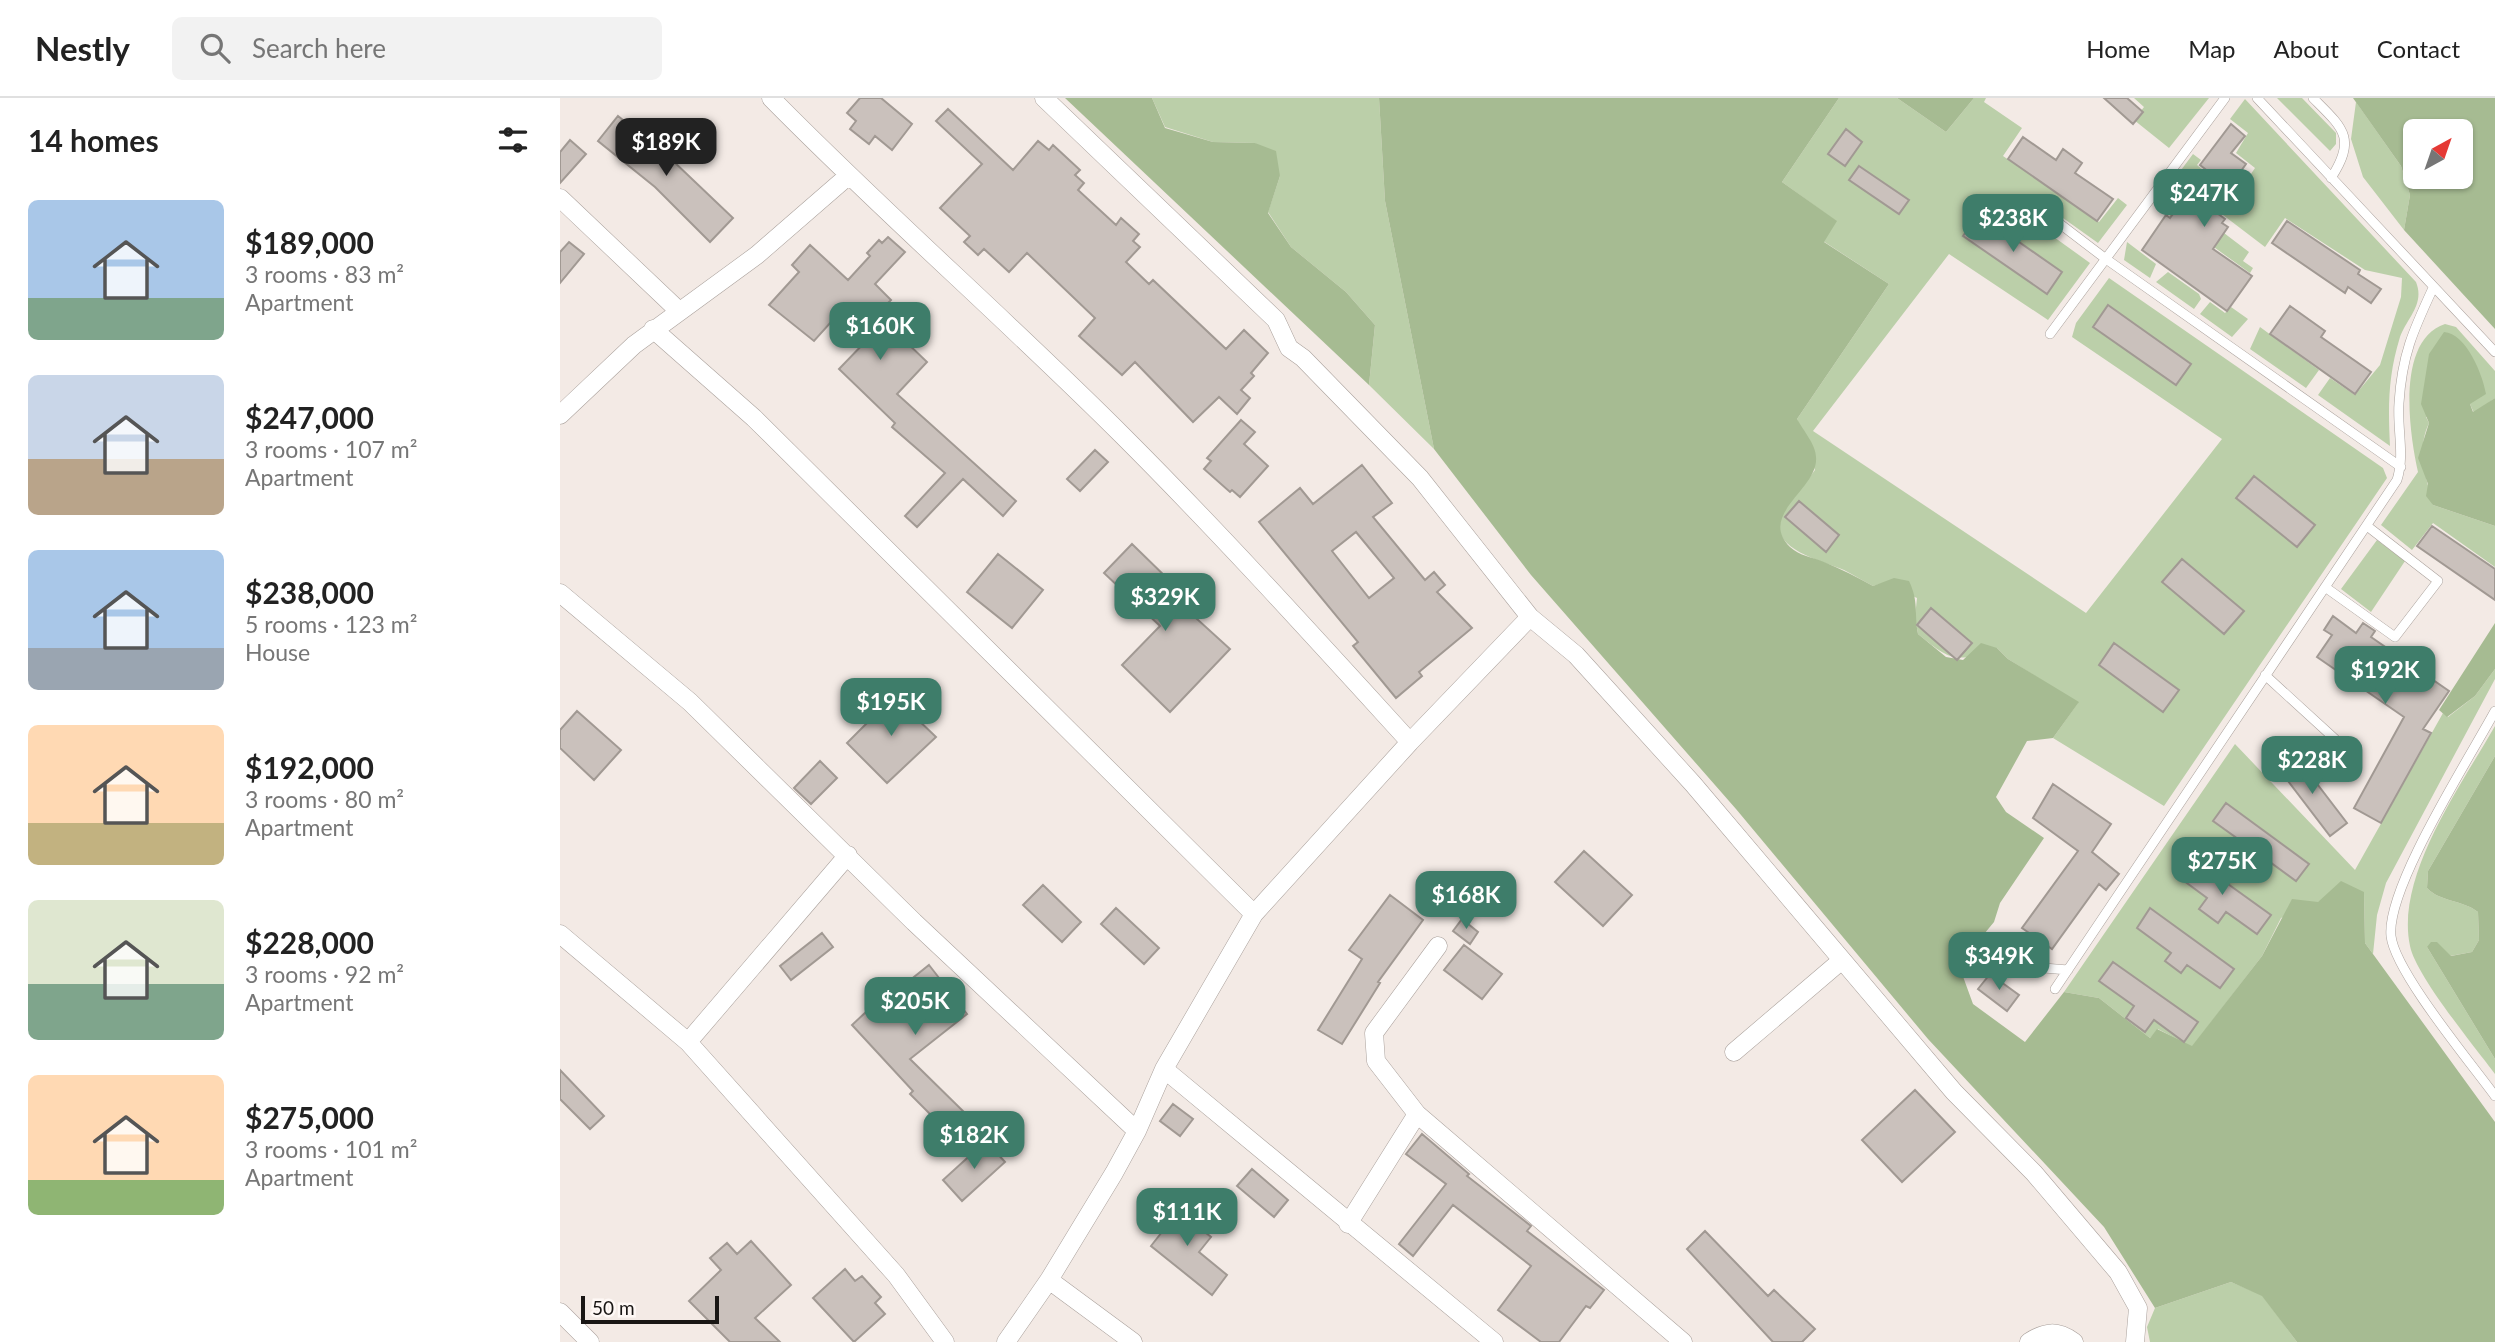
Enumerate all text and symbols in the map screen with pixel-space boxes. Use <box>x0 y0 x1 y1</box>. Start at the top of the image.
search box <box>172 17 662 80</box>
text: Nestly <box>35 28 130 68</box>
icon: search <box>196 29 234 67</box>
text: Search here <box>252 32 386 64</box>
text: Home <box>2086 34 2150 63</box>
text: Map <box>2188 34 2236 63</box>
text: About <box>2274 34 2339 63</box>
text: Contact <box>2377 34 2460 63</box>
pin: $189K <box>617 118 715 178</box>
north arrow <box>2403 119 2473 189</box>
map controls <box>2403 119 2473 189</box>
icon: filters <box>494 121 532 159</box>
text: 14 homes <box>28 122 159 158</box>
text: $189K <box>631 127 701 155</box>
pin: $247K <box>2155 170 2253 229</box>
text: $247K <box>2169 178 2239 206</box>
pin: $238K <box>1964 194 2062 254</box>
text: $238K <box>1978 203 2048 231</box>
text: $189,000 <box>245 224 374 260</box>
icon: home <box>84 228 168 312</box>
text: 3 rooms · 83 m² <box>245 260 404 288</box>
text: Apartment <box>245 288 353 316</box>
pin: $160K <box>831 302 929 362</box>
text: $160K <box>845 311 915 339</box>
text: $247,000 <box>245 399 374 435</box>
icon: home <box>84 403 168 487</box>
text: 3 rooms · 107 m² <box>245 435 417 463</box>
text: Apartment <box>245 463 353 491</box>
text: $238,000 <box>245 574 374 610</box>
pin: $329K <box>1116 574 1214 633</box>
icon: home <box>84 578 168 662</box>
text: $329K <box>1130 582 1200 610</box>
text: 5 rooms · 123 m² <box>245 610 417 638</box>
text: House <box>245 638 310 666</box>
pin: $192K <box>2336 646 2434 706</box>
text: $192K <box>2350 655 2420 683</box>
pin: $195K <box>842 678 940 738</box>
text: $195K <box>856 687 926 715</box>
pin: $228K <box>2263 736 2361 796</box>
text: $228K <box>2277 745 2347 773</box>
text: $192,000 <box>245 749 374 785</box>
icon: home <box>84 753 168 837</box>
text: 3 rooms · 80 m² <box>245 785 404 813</box>
text: Apartment <box>245 813 353 841</box>
pin: $275K <box>2173 838 2271 897</box>
text: $275K <box>2187 846 2257 874</box>
pin: $168K <box>1417 872 1515 931</box>
text: $168K <box>1431 880 1501 908</box>
text: $228,000 <box>245 924 374 960</box>
icon: home <box>84 928 168 1012</box>
pin: $349K <box>1950 932 2048 992</box>
text: $349K <box>1964 941 2034 969</box>
text: 3 rooms · 92 m² <box>245 960 404 988</box>
pin: $205K <box>866 978 964 1037</box>
text: $205K <box>880 986 950 1014</box>
text: Apartment <box>245 988 353 1016</box>
text: $275,000 <box>245 1099 374 1135</box>
icon: home <box>84 1103 168 1187</box>
pin: $182K <box>925 1112 1023 1171</box>
text: $182K <box>939 1120 1009 1148</box>
text: 3 rooms · 101 m² <box>245 1135 417 1163</box>
text: Apartment <box>245 1163 353 1191</box>
pin: $111K <box>1138 1188 1236 1248</box>
text: $111K <box>1152 1197 1222 1225</box>
scale bar <box>581 1293 719 1325</box>
text: 50 m <box>592 1296 635 1319</box>

